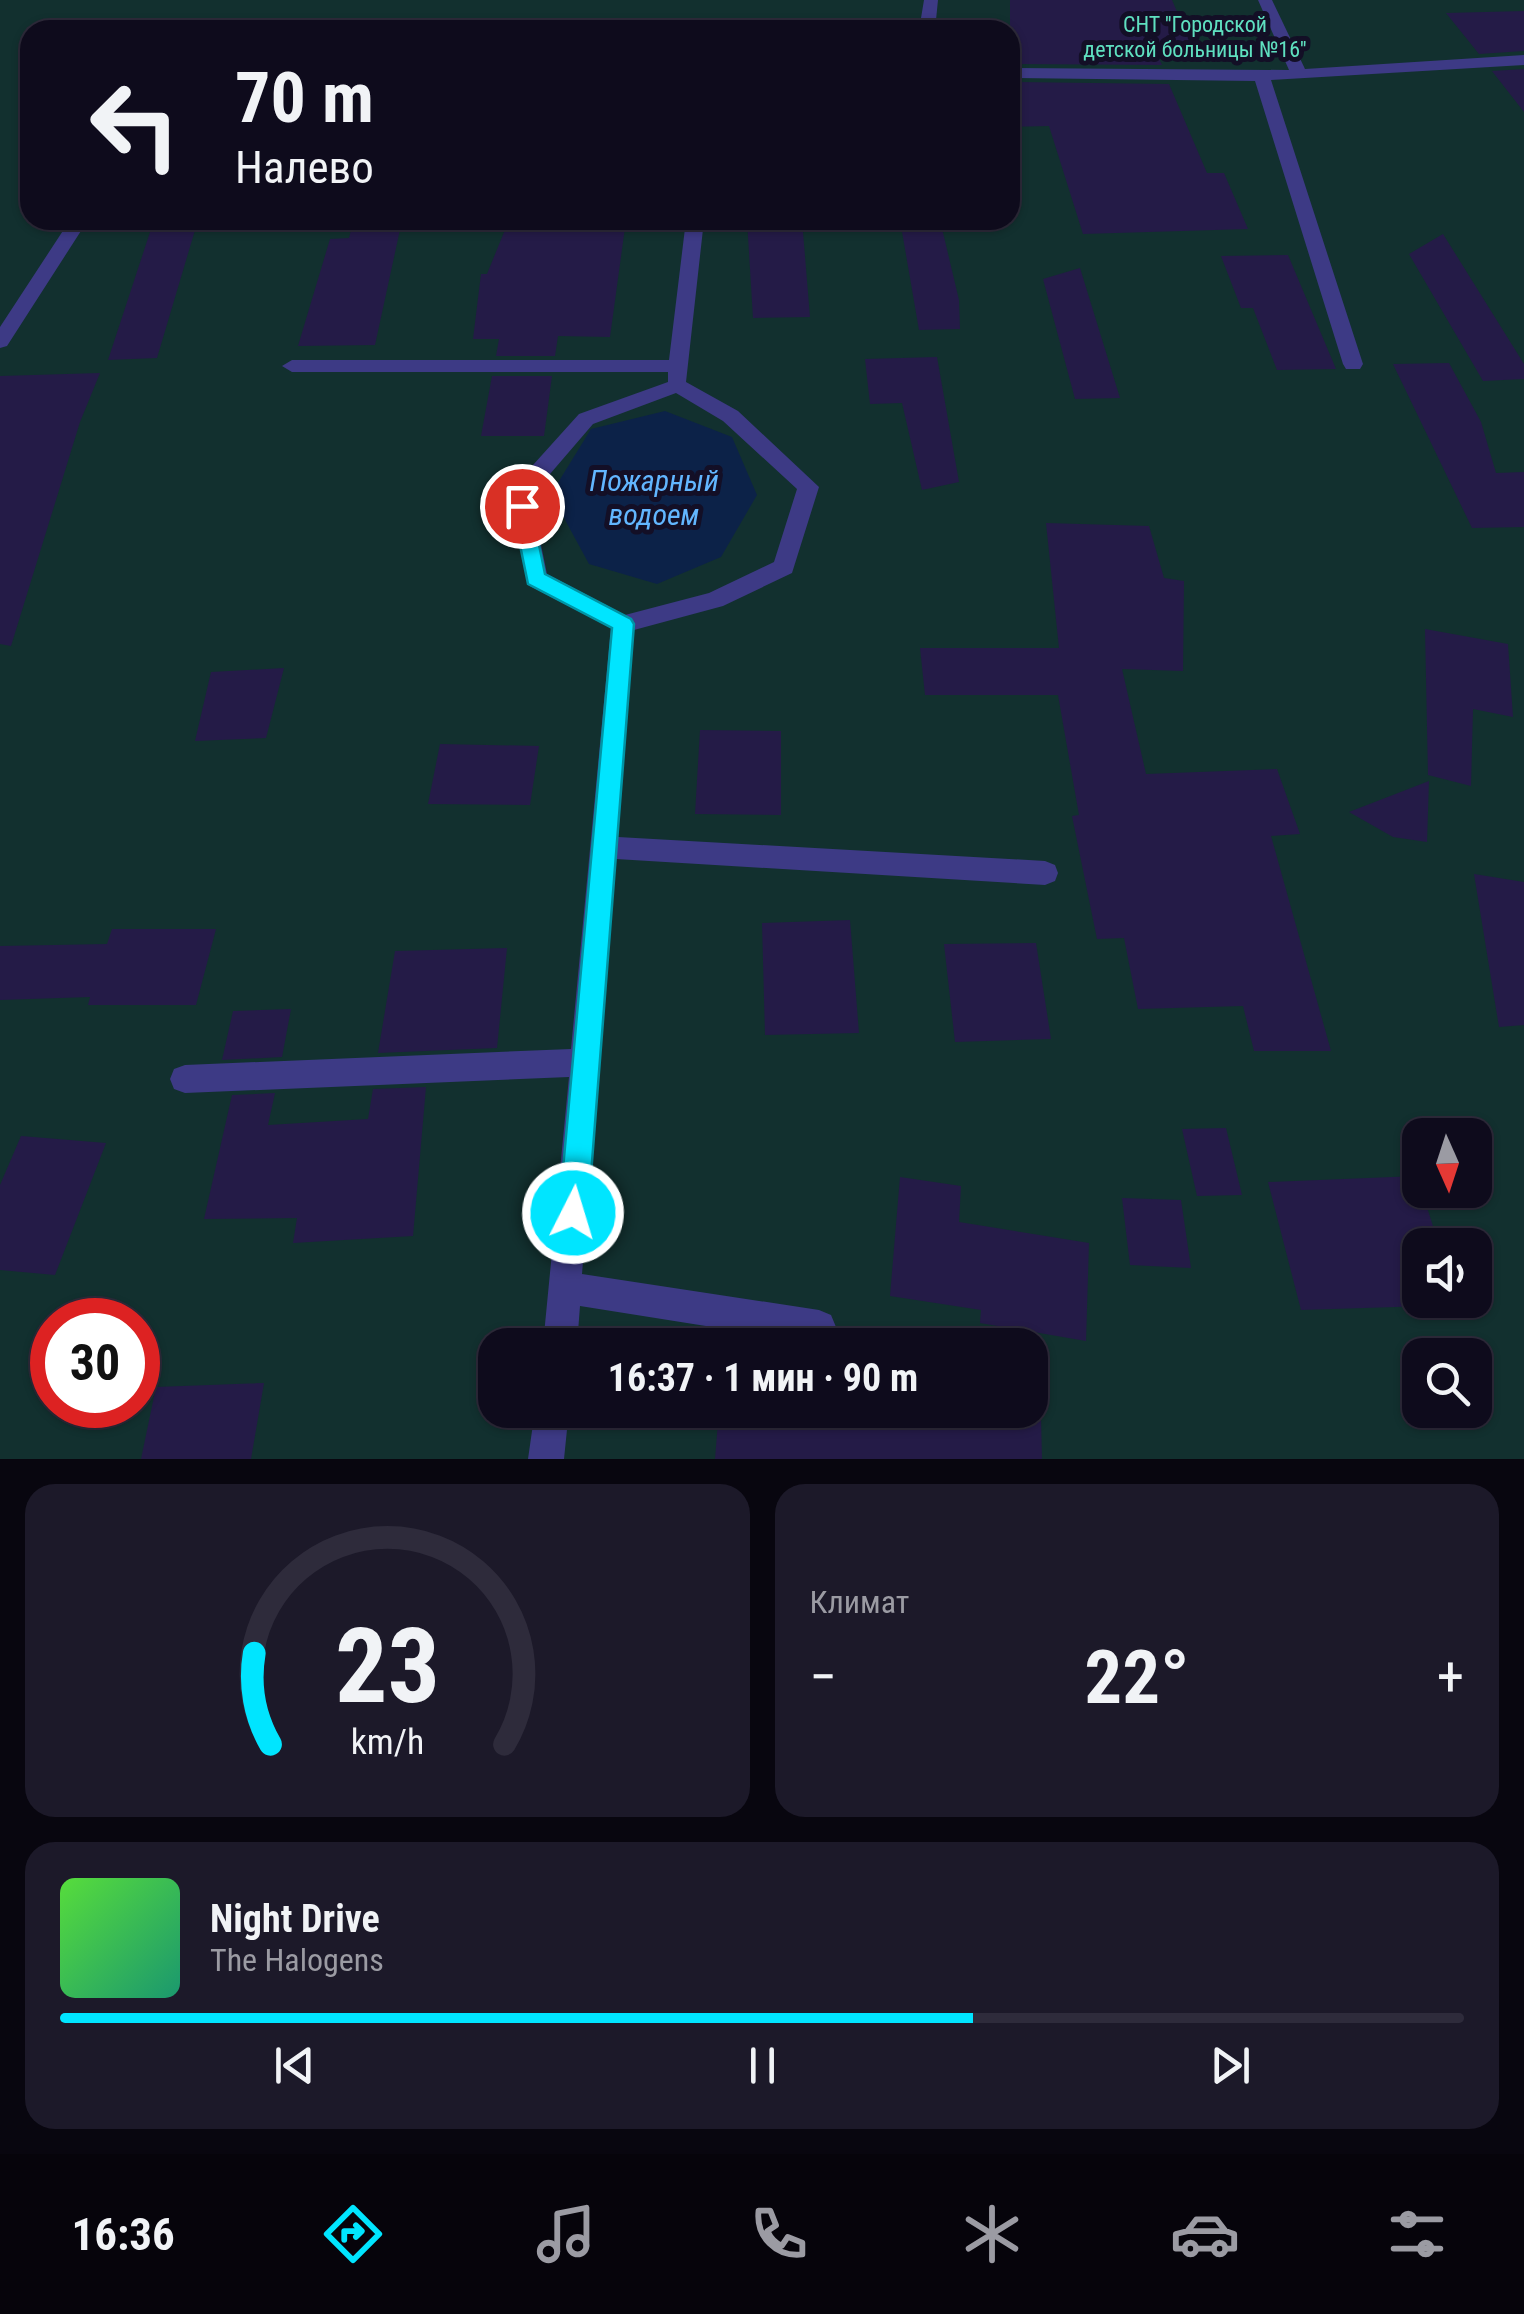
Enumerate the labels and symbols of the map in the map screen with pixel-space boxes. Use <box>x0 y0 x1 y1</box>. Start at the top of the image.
park label: СНТ ''Городской детской больницы №16'' <box>1083 12 1307 62</box>
water label: Пожарный водоем <box>589 463 719 532</box>
pin <box>480 464 565 549</box>
north arrow <box>1402 1118 1492 1208</box>
position arrow <box>521 1161 625 1265</box>
speed limit sign: 30 <box>30 1298 160 1428</box>

